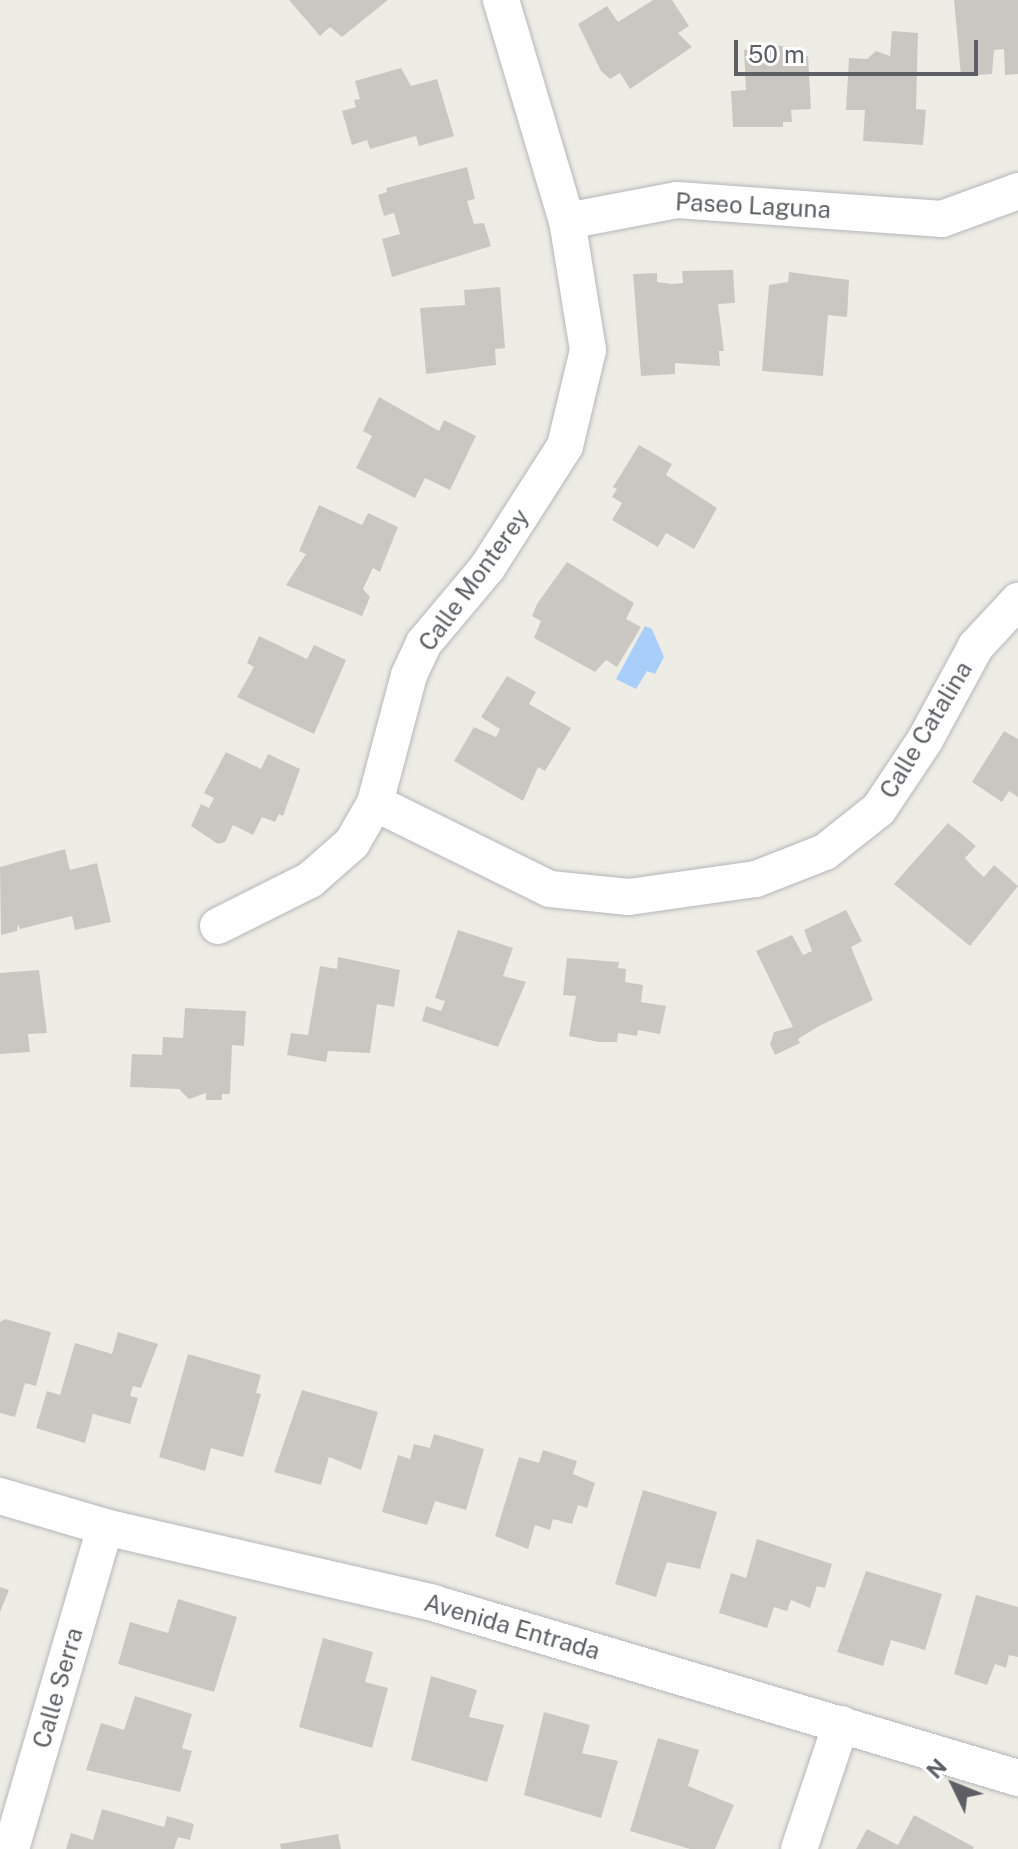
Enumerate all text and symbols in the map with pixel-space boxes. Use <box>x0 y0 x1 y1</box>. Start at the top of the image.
scale bar <box>738 24 982 74</box>
text: 50 m <box>748 40 805 68</box>
street label: Paseo Laguna <box>674 188 832 224</box>
street label: Calle Monterey <box>413 503 535 657</box>
street label: Calle Catalina <box>874 656 978 804</box>
street label: Avenida Entrada <box>421 1588 603 1666</box>
street label: Calle Serra <box>27 1624 89 1752</box>
north arrow <box>914 1745 994 1825</box>
text: N <box>921 1753 952 1784</box>

